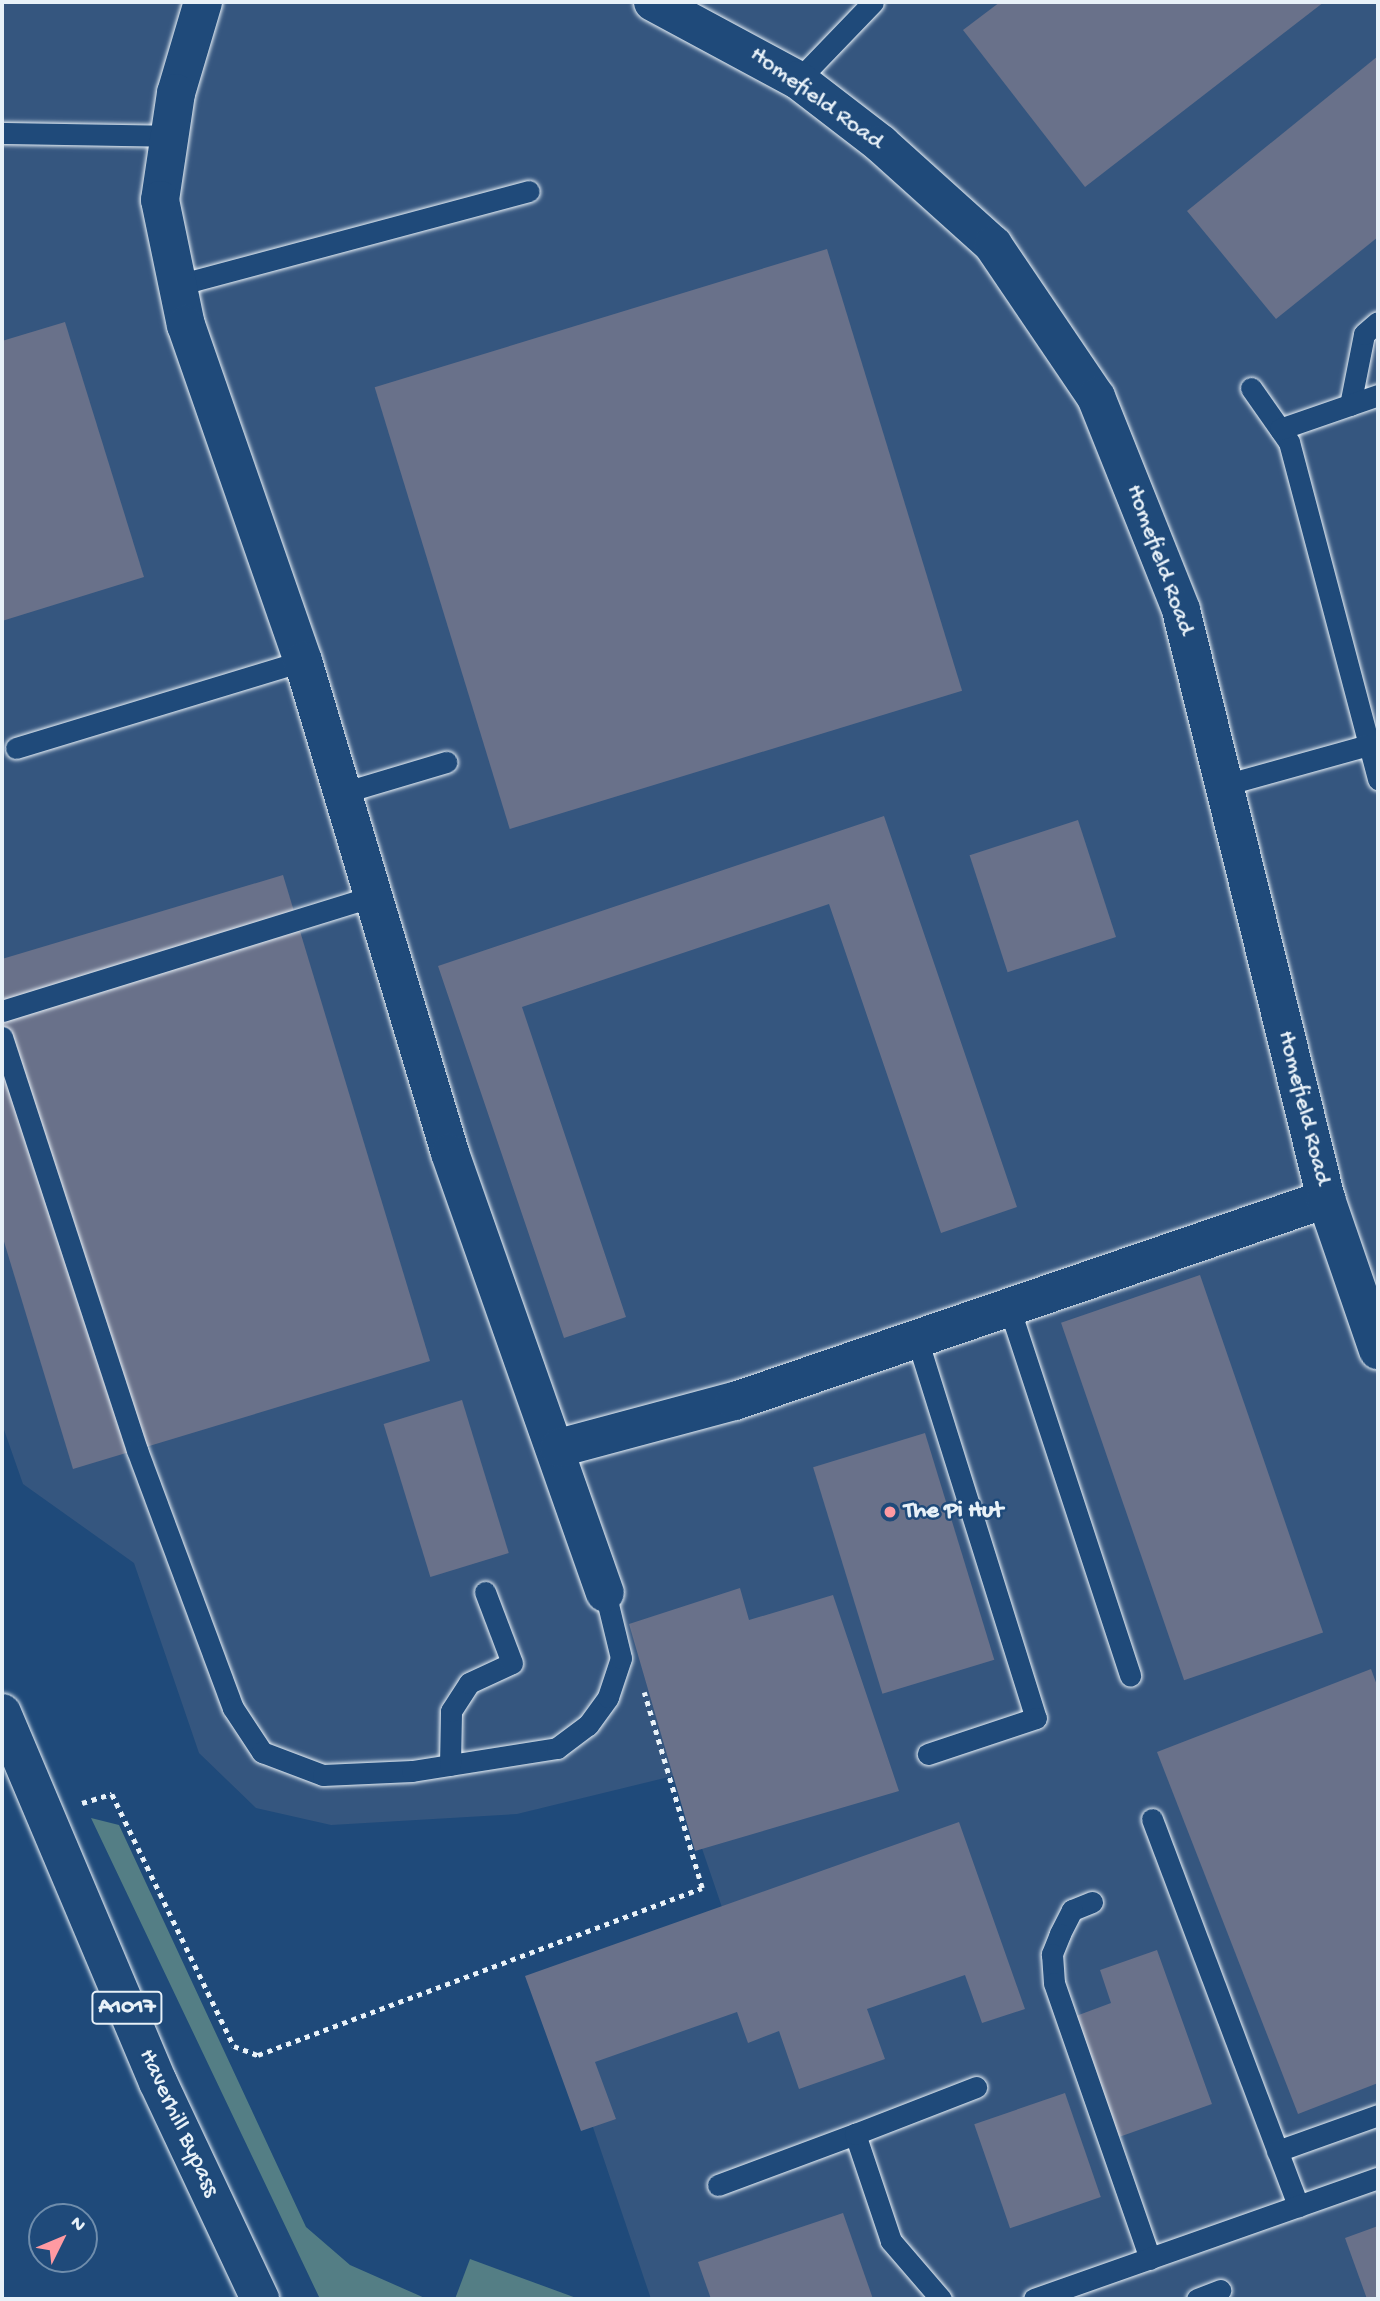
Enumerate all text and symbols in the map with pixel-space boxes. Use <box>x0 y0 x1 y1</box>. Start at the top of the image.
street label: Homefield Road <box>744 41 888 157</box>
street label: Homefield Road <box>1118 481 1200 639</box>
street label: Homefield Road <box>1270 1028 1336 1188</box>
place label: The Pi Hut <box>904 1498 1003 1526</box>
marker: The Pi Hut <box>882 1504 898 1520</box>
road number: A1017 <box>90 1988 164 2027</box>
street label: Haverhill Bypass <box>131 2045 225 2201</box>
north arrow <box>28 2203 98 2273</box>
text: N <box>65 2212 90 2237</box>

